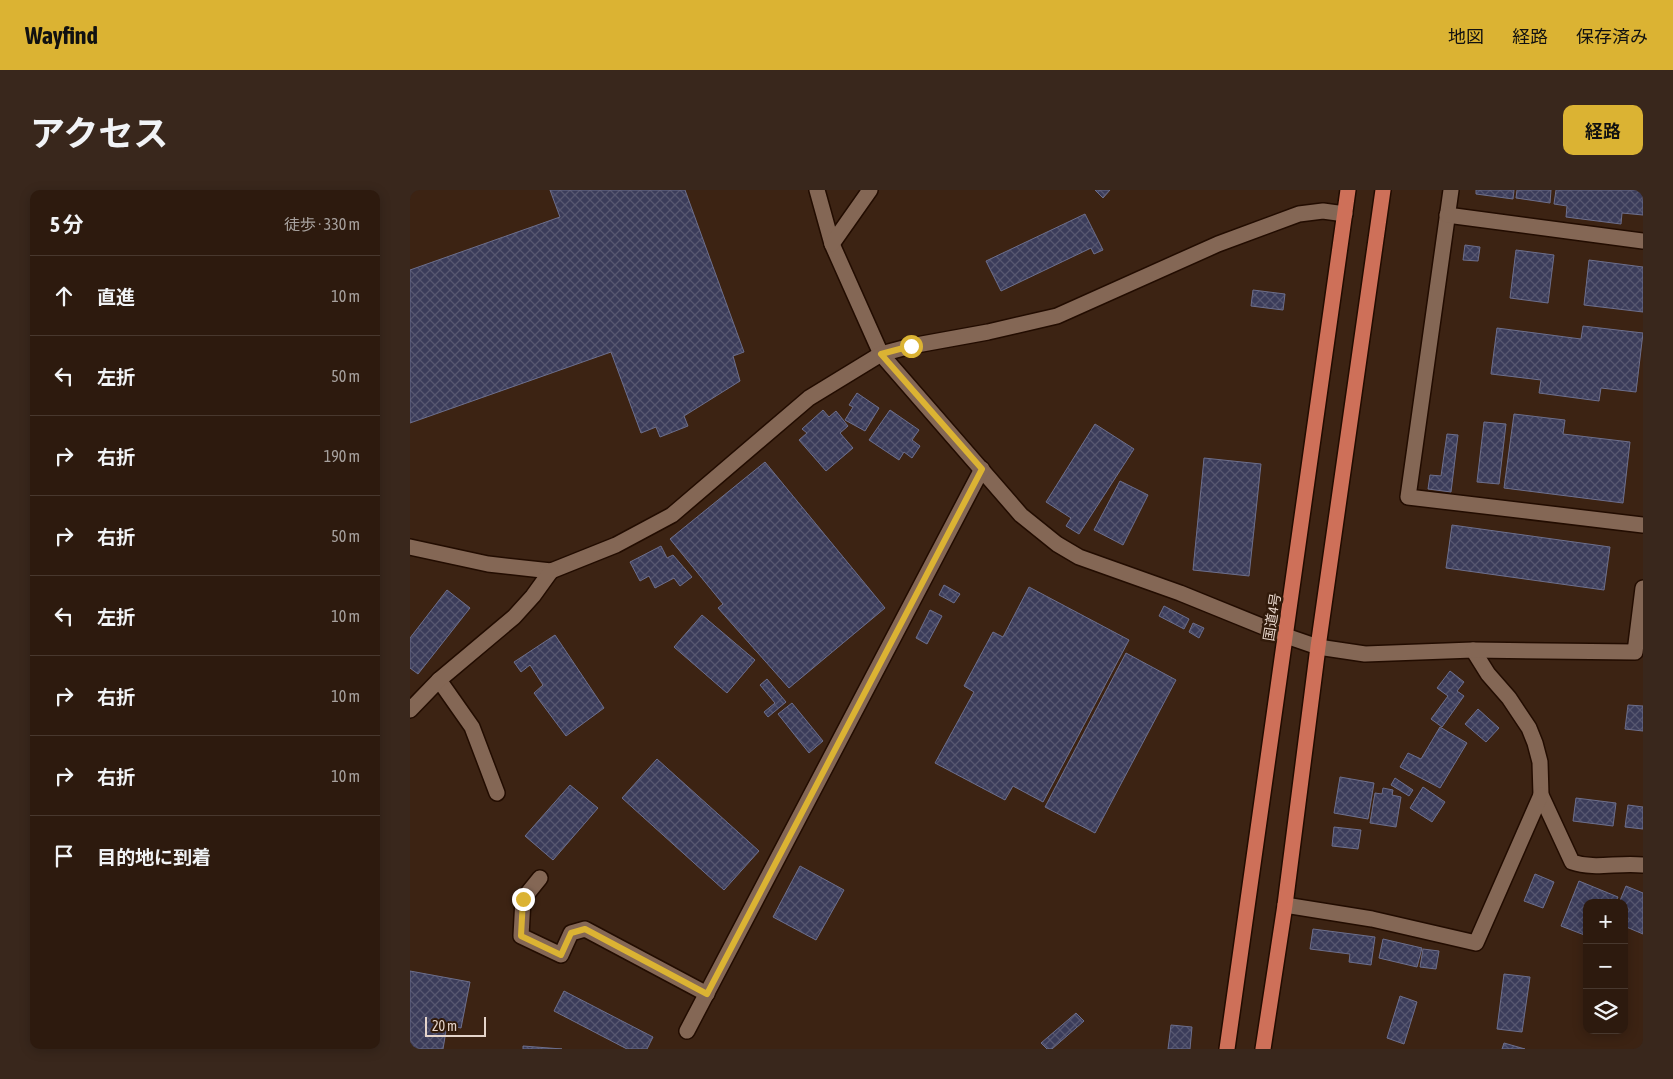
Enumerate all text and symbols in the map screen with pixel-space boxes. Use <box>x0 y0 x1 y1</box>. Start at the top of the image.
text: Wayfind <box>25 22 98 49</box>
text: 地図 <box>1448 26 1484 47</box>
text: 経路 <box>1512 26 1548 47</box>
text: 保存済み <box>1576 26 1648 47</box>
button: 経路 <box>1563 105 1643 155</box>
text: アクセス <box>30 113 168 153</box>
text: 5 分 <box>50 212 84 236</box>
text: 徒歩 · 330 m <box>284 215 360 233</box>
icon: ahead <box>50 282 78 310</box>
text: 直進 <box>97 286 135 308</box>
text: 10 m <box>331 287 360 305</box>
route start <box>900 335 923 358</box>
icon: left <box>50 362 78 390</box>
text: 左折 <box>97 366 135 388</box>
text: 50 m <box>331 367 360 385</box>
icon: right <box>50 442 78 470</box>
text: 右折 <box>97 446 135 468</box>
text: 190 m <box>324 447 360 465</box>
icon: right <box>50 522 78 550</box>
text: 右折 <box>97 526 135 548</box>
text: 50 m <box>331 527 360 545</box>
street label: 国道4号 <box>1260 592 1284 642</box>
icon: left <box>50 602 78 630</box>
text: 左折 <box>97 606 135 628</box>
text: 10 m <box>331 607 360 625</box>
icon: right <box>50 682 78 710</box>
text: 右折 <box>97 686 135 708</box>
text: 10 m <box>331 687 360 705</box>
icon: right <box>50 762 78 790</box>
text: 右折 <box>97 766 135 788</box>
text: 10 m <box>331 767 360 785</box>
icon: arrive <box>50 842 78 870</box>
text: 目的地に到着 <box>97 846 211 868</box>
route end <box>512 888 535 911</box>
map controls <box>1583 899 1628 1034</box>
button: + <box>1583 899 1628 944</box>
button: − <box>1583 944 1628 989</box>
button: layers <box>1583 989 1628 1034</box>
scale bar <box>425 1014 486 1037</box>
text: 20 m <box>432 1018 457 1034</box>

